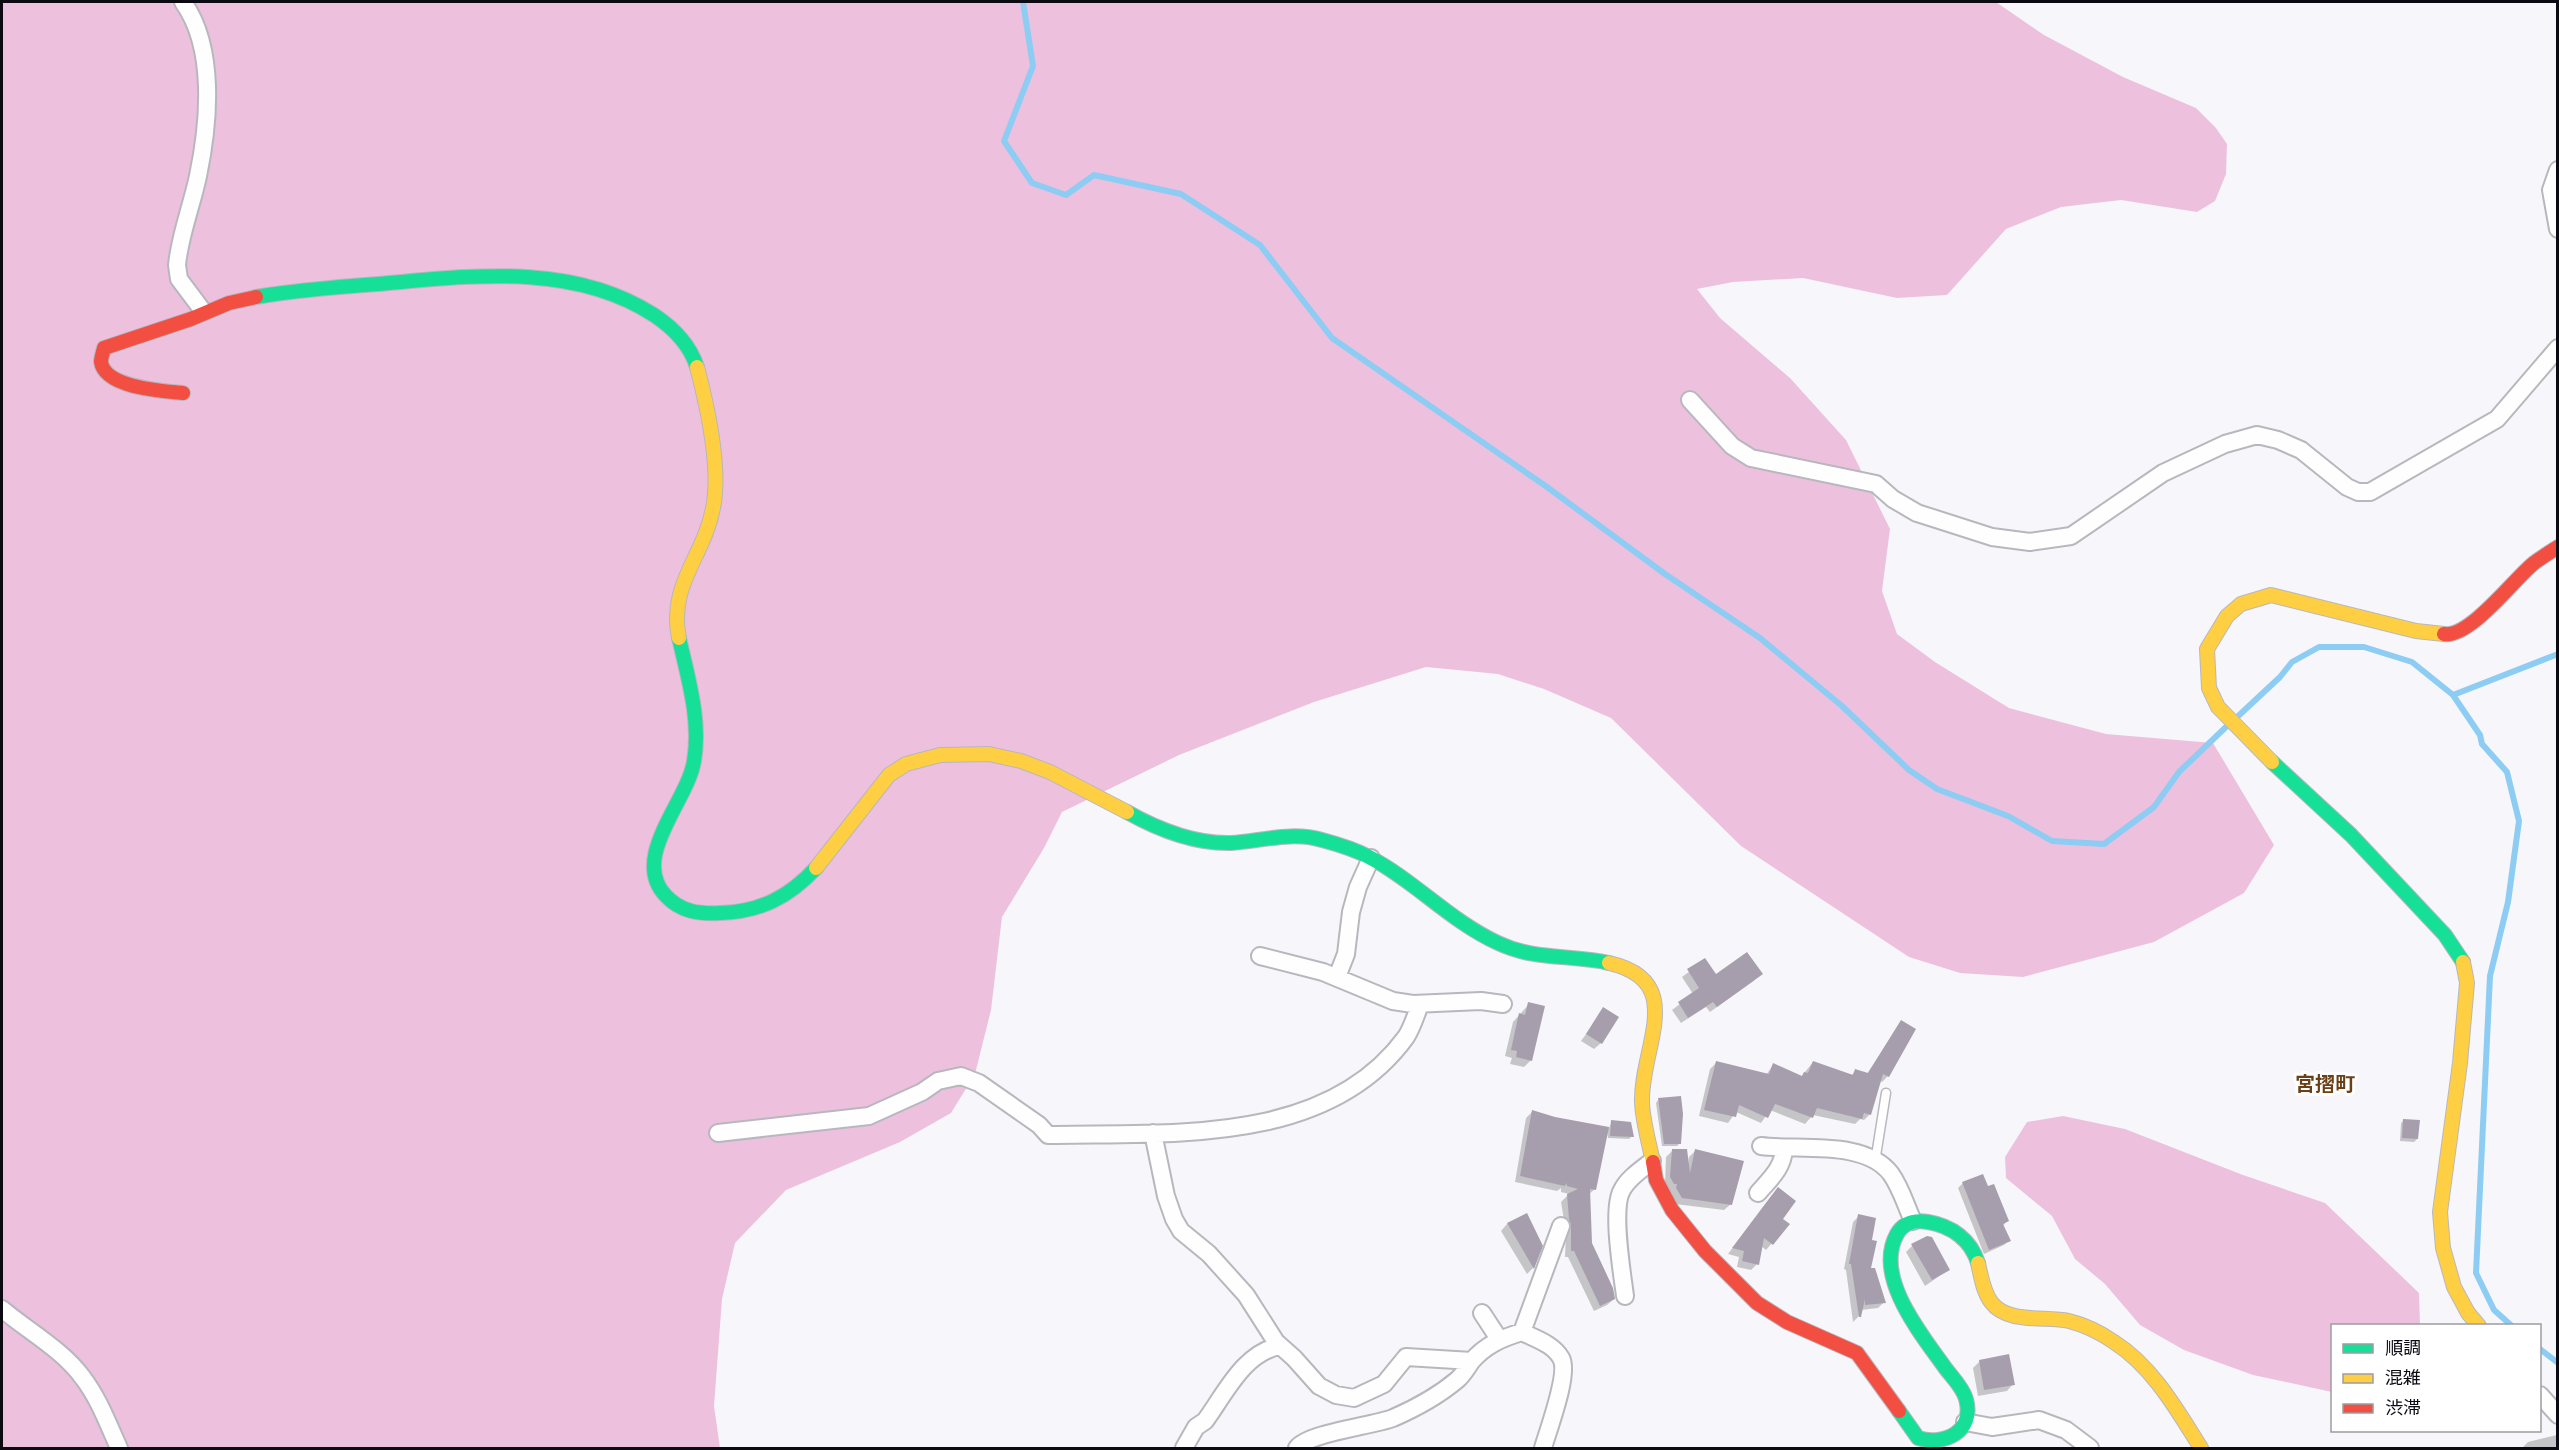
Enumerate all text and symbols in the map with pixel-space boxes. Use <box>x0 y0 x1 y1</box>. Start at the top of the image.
district label: 宮摺町 <box>2295 1073 2355 1097</box>
legend <box>2331 1324 2541 1432</box>
text: 順調 <box>2385 1338 2421 1359</box>
text: 混雑 <box>2385 1368 2421 1389</box>
text: 渋滞 <box>2385 1398 2421 1419</box>

